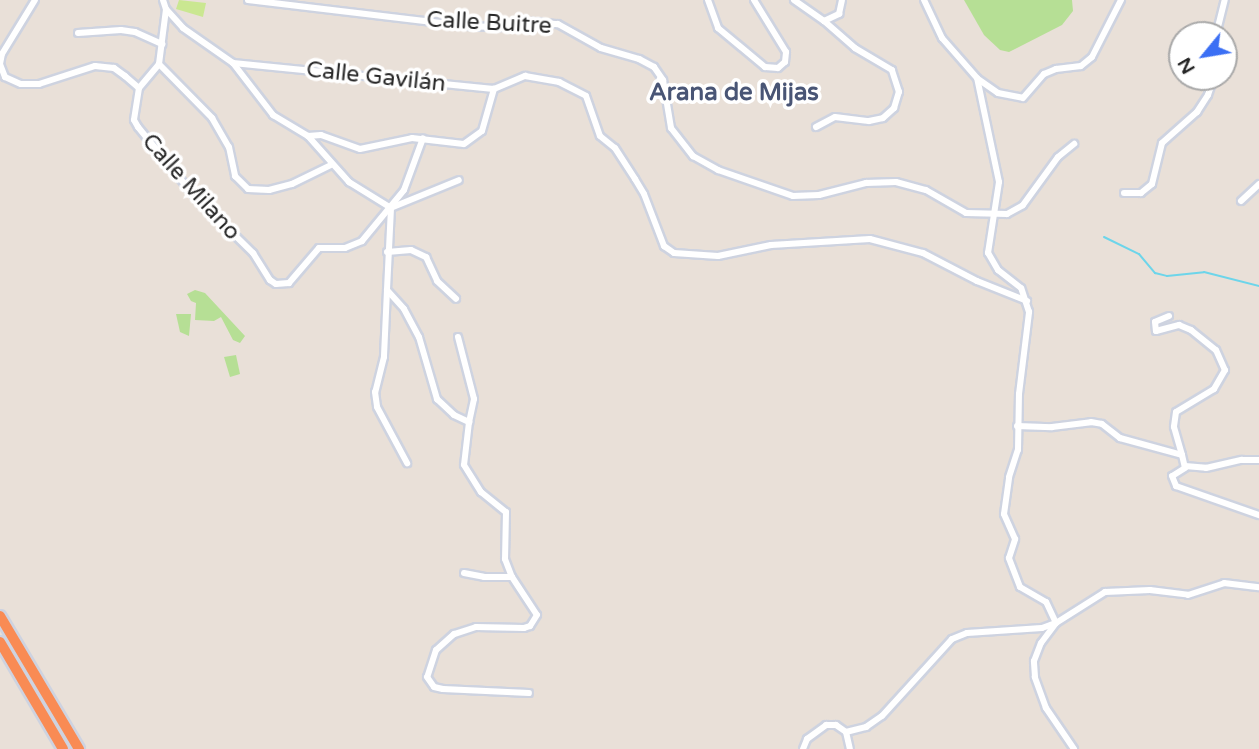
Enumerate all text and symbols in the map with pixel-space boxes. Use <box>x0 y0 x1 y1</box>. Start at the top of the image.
street label: Calle Buitre <box>426 6 552 40</box>
north arrow <box>1168 21 1238 91</box>
text: N <box>1173 53 1200 78</box>
street label: Calle Gavilán <box>305 56 447 98</box>
district label: Arana de Mijas <box>649 79 819 107</box>
street label: Calle Milano <box>136 128 246 246</box>

